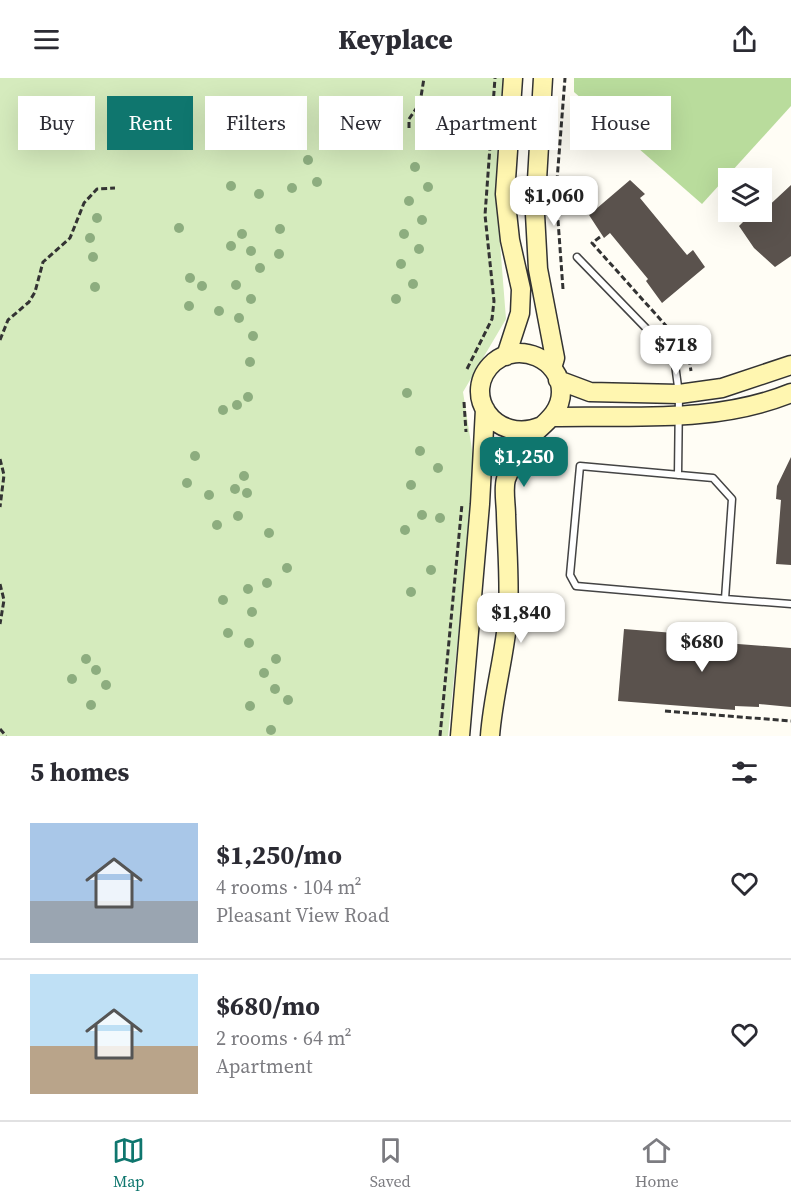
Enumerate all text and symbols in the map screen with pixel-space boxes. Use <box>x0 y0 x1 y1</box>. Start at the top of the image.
text: Keyplace <box>338 21 453 58</box>
icon: menu <box>30 23 63 56</box>
icon: share <box>728 23 761 56</box>
chip: Buy <box>18 96 95 150</box>
chip: Rent <box>107 96 193 150</box>
chip: Filters <box>205 96 307 150</box>
chip: New <box>319 96 403 150</box>
chip: Apartment <box>415 96 558 150</box>
chip: House <box>570 96 671 150</box>
map controls <box>718 168 772 222</box>
button: layers <box>718 168 772 222</box>
pin: $1,060 <box>505 176 603 227</box>
text: $1,060 <box>524 181 584 209</box>
pin: $718 <box>640 325 712 376</box>
text: $718 <box>654 330 698 358</box>
pin: $1,250 <box>475 437 573 488</box>
text: $1,250 <box>494 442 554 470</box>
pin: $1,840 <box>472 593 570 644</box>
text: $1,840 <box>491 598 551 626</box>
pin: $680 <box>666 622 738 673</box>
text: $680 <box>680 627 724 655</box>
text: 5 homes <box>30 754 129 790</box>
icon: filters <box>728 756 761 789</box>
text: $1,250/mo <box>216 837 342 873</box>
icon: home <box>78 847 150 919</box>
icon: heart <box>728 867 761 900</box>
text: 4 rooms · 104 m² <box>216 873 362 901</box>
text: Pleasant View Road <box>216 901 389 929</box>
text: $680/mo <box>216 988 320 1024</box>
icon: home <box>78 998 150 1070</box>
icon: heart <box>728 1018 761 1051</box>
text: 2 rooms · 64 m² <box>216 1024 352 1052</box>
text: Apartment <box>216 1052 313 1080</box>
tab: Map <box>112 1134 145 1192</box>
tab: Saved <box>370 1134 411 1192</box>
tab: Home <box>635 1134 679 1192</box>

